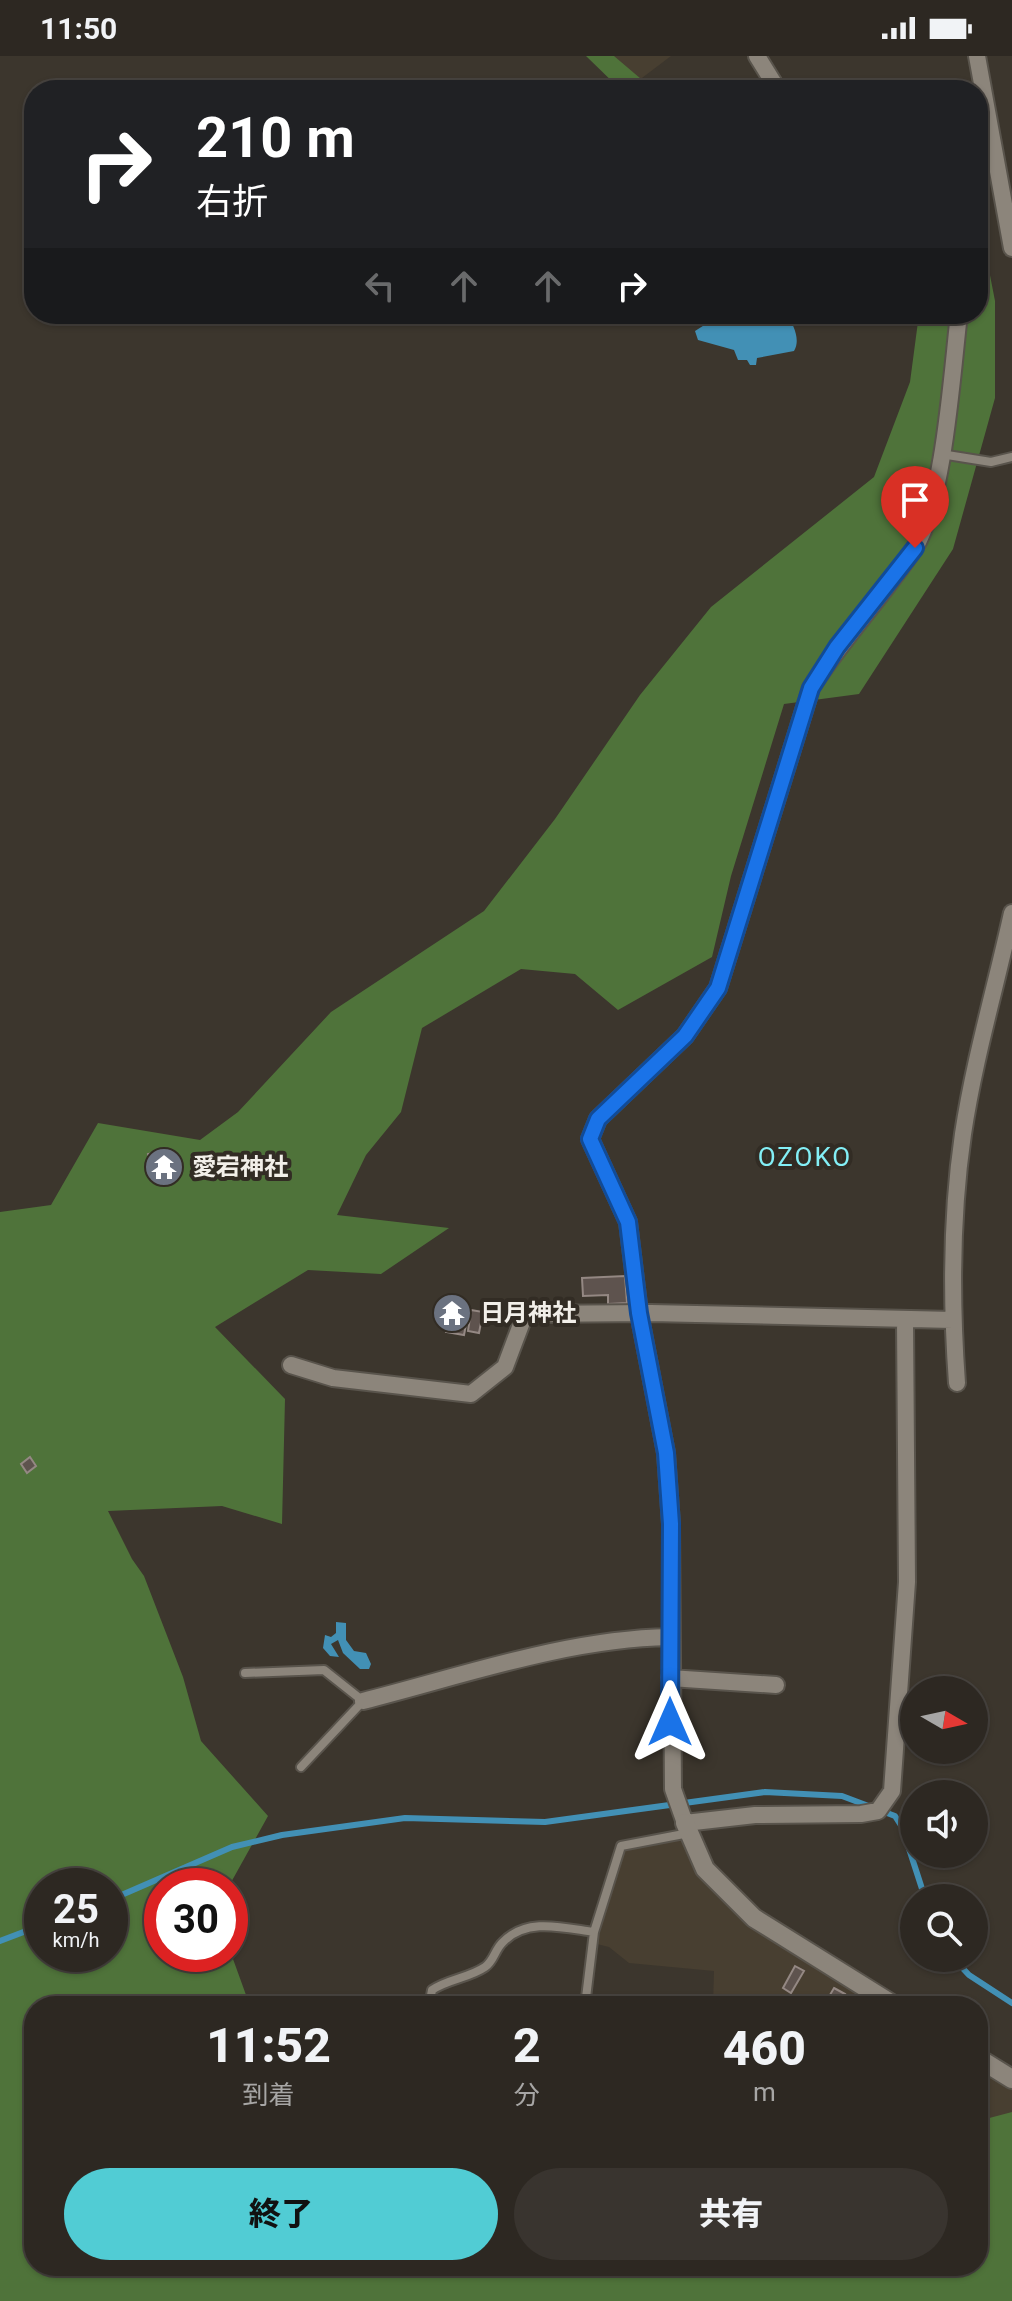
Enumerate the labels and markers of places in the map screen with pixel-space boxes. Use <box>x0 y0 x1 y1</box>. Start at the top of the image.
pin <box>881 466 949 548</box>
temple icon: 愛宕神社 <box>143 1146 185 1188</box>
place label: 愛宕神社 <box>192 1153 288 1181</box>
temple icon: 日月神社 <box>431 1292 473 1334</box>
place label: 日月神社 <box>480 1299 576 1327</box>

